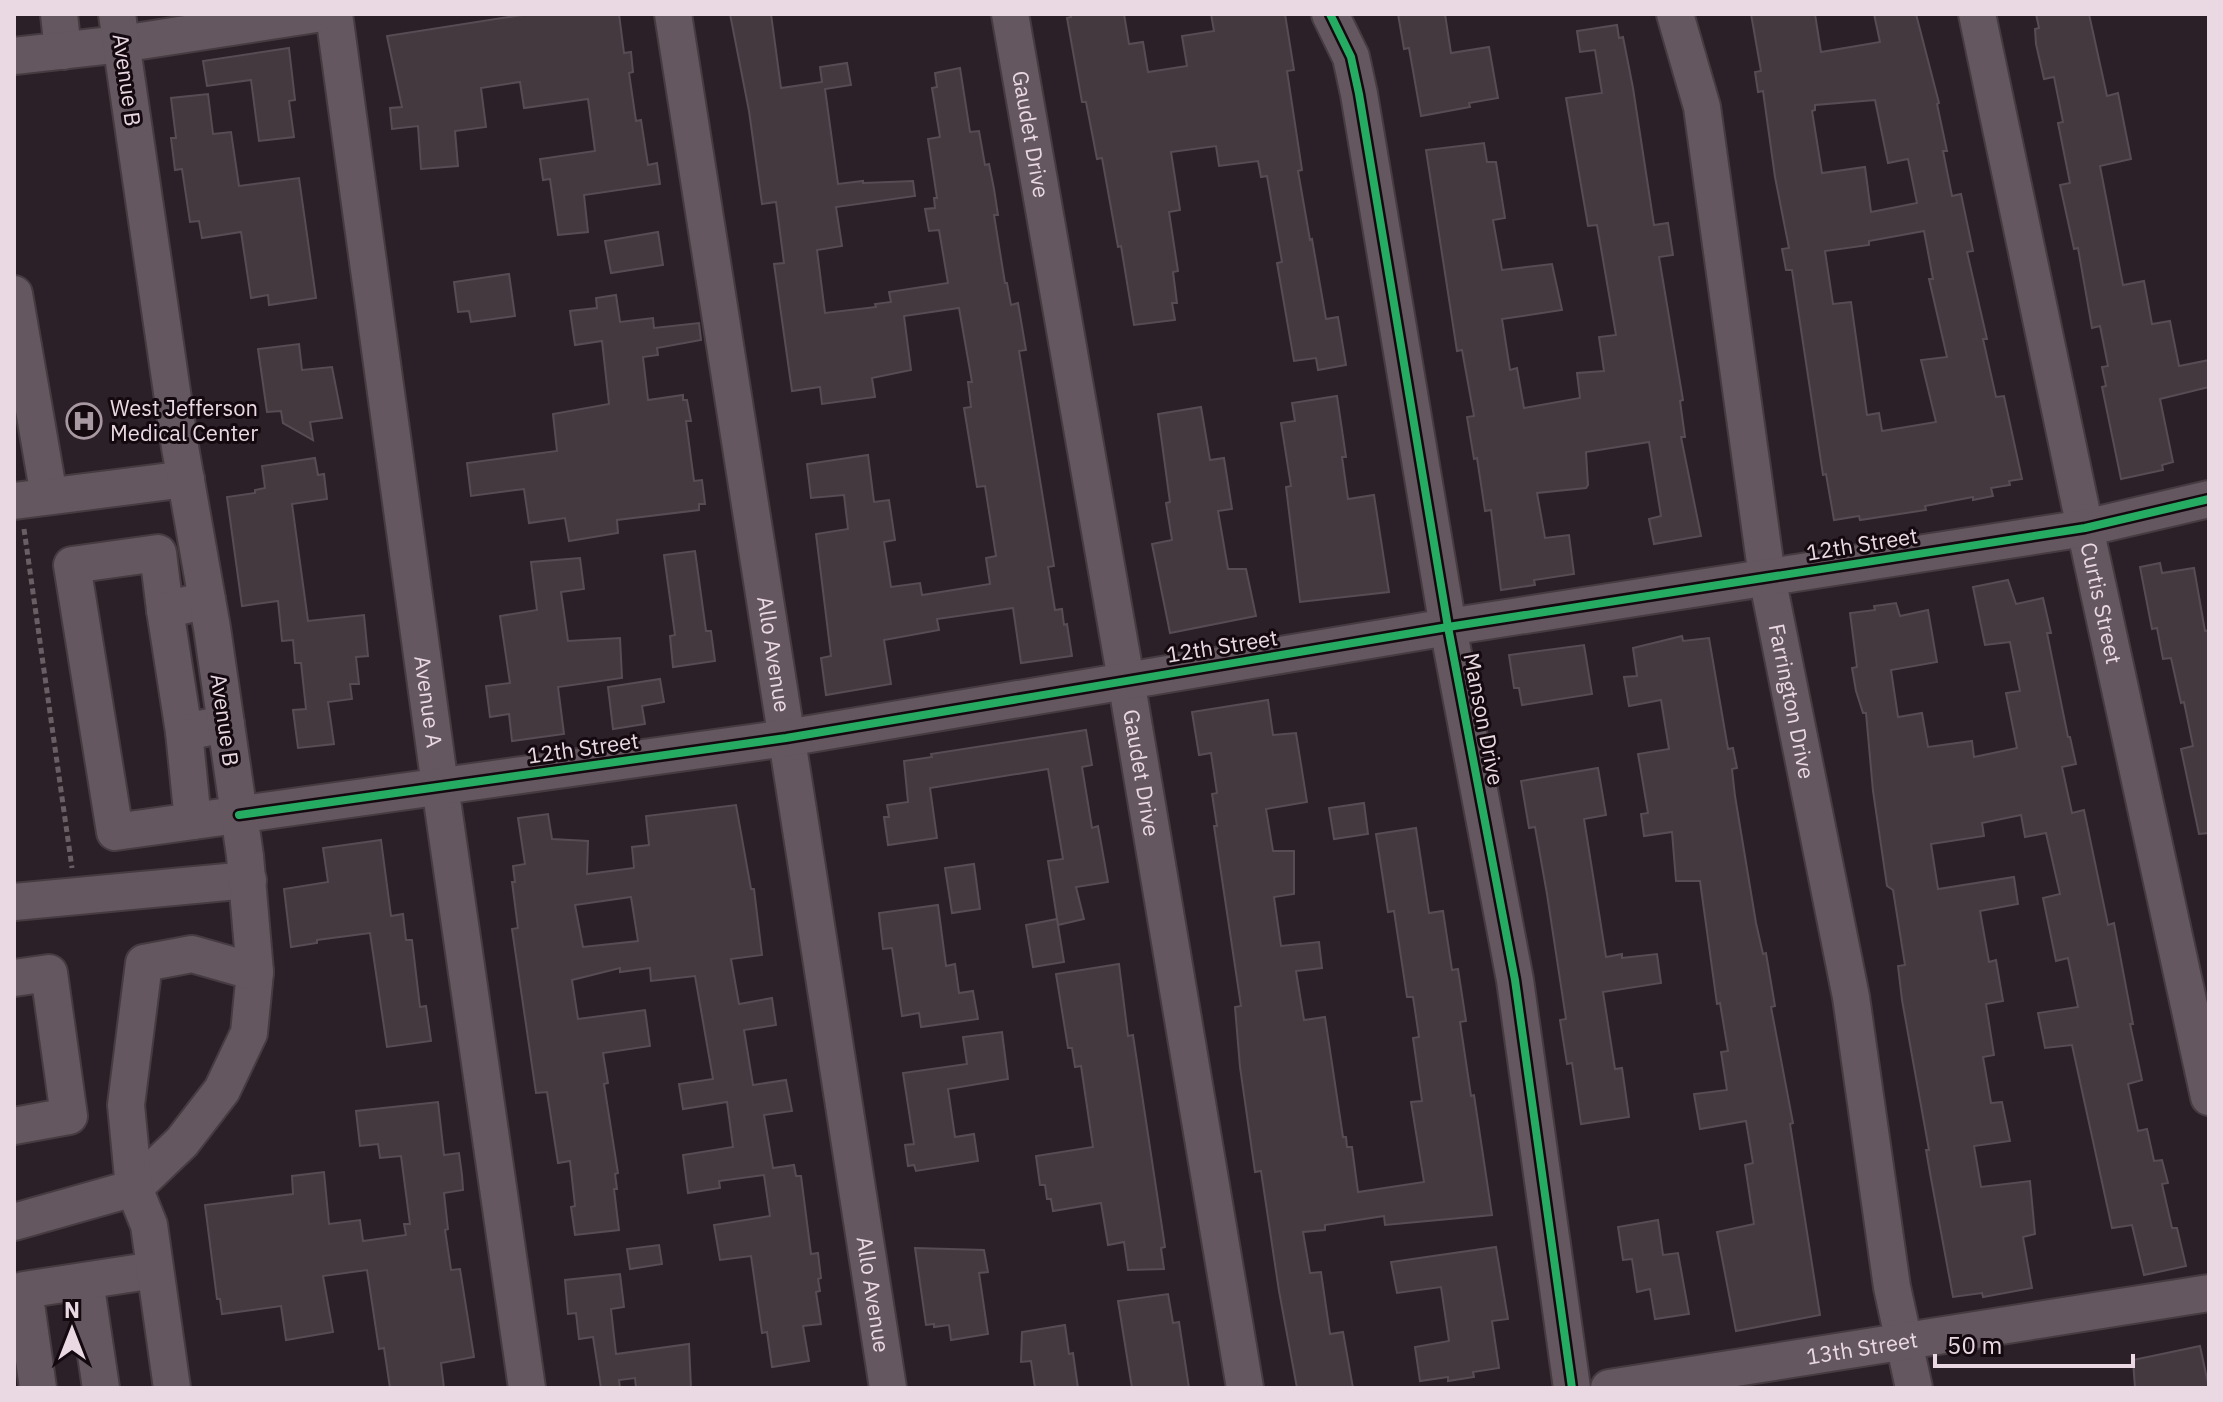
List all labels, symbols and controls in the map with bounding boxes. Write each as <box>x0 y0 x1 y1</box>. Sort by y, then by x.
street label: Avenue B <box>107 32 148 128</box>
street label: Gaudet Drive <box>1006 68 1057 200</box>
place label: West Jefferson Medical Center <box>110 393 258 447</box>
hospital icon: West Jefferson Medical Center <box>65 402 103 440</box>
street label: 12th Street <box>1804 520 1920 567</box>
street label: Curtis Street <box>2074 539 2129 667</box>
street label: Allo Avenue <box>751 594 798 714</box>
street label: Farrington Drive <box>1763 621 1822 781</box>
street label: 12th Street <box>1164 622 1280 669</box>
street label: Manson Drive <box>1457 650 1511 787</box>
street label: Avenue A <box>408 654 450 749</box>
street label: Avenue B <box>205 672 246 768</box>
street label: Gaudet Drive <box>1117 707 1167 838</box>
street label: 12th Street <box>525 725 640 770</box>
street label: Allo Avenue <box>850 1234 897 1354</box>
north arrow <box>32 1290 112 1370</box>
text: N <box>64 1295 80 1324</box>
scale bar <box>1935 1318 2133 1368</box>
street label: 13th Street <box>1804 1324 1919 1371</box>
text: 50 m <box>1947 1329 2002 1361</box>

